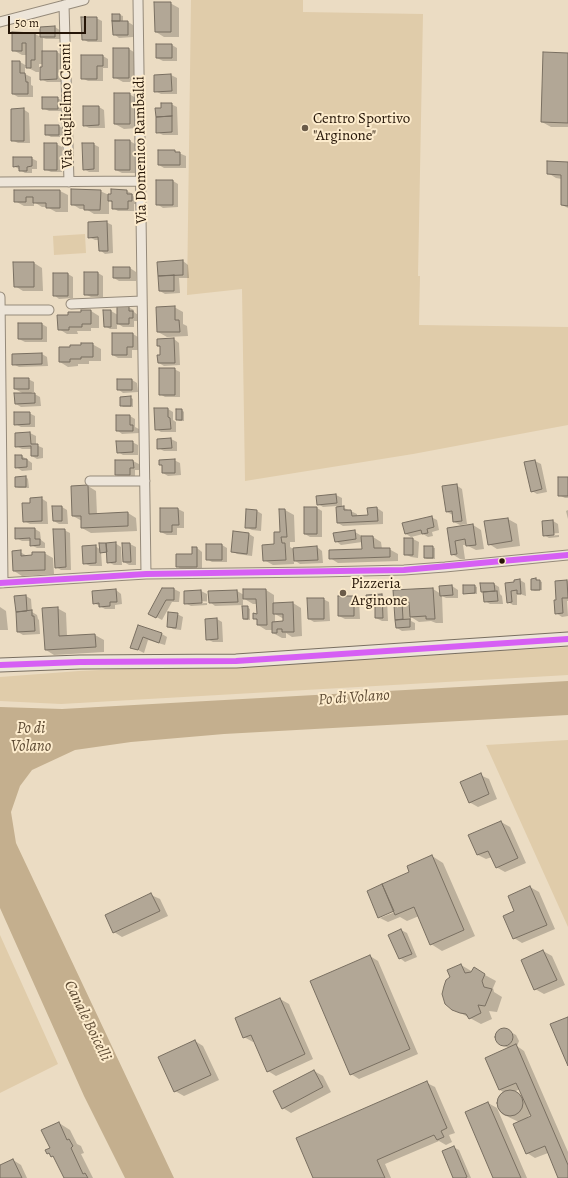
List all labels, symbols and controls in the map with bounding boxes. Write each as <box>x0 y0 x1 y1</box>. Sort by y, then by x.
scale bar <box>10 8 88 34</box>
text: 50 m <box>15 15 39 31</box>
street label: Via Guglielmo Cenni <box>57 43 77 169</box>
street label: Via Domenico Rambaldi <box>131 76 151 224</box>
place label: Centro Sportivo "Arginone" <box>313 110 410 145</box>
marker: Centro Sportivo "Arginone" <box>300 123 310 133</box>
unlabelled marker <box>497 556 507 566</box>
place label: Pizzeria Arginone <box>351 575 408 610</box>
marker: Pizzeria Arginone <box>338 588 348 598</box>
water label: Po di Volano <box>318 686 390 710</box>
water label: Po di Volano <box>11 719 51 757</box>
water label: Canale Boicelli <box>59 978 115 1064</box>

